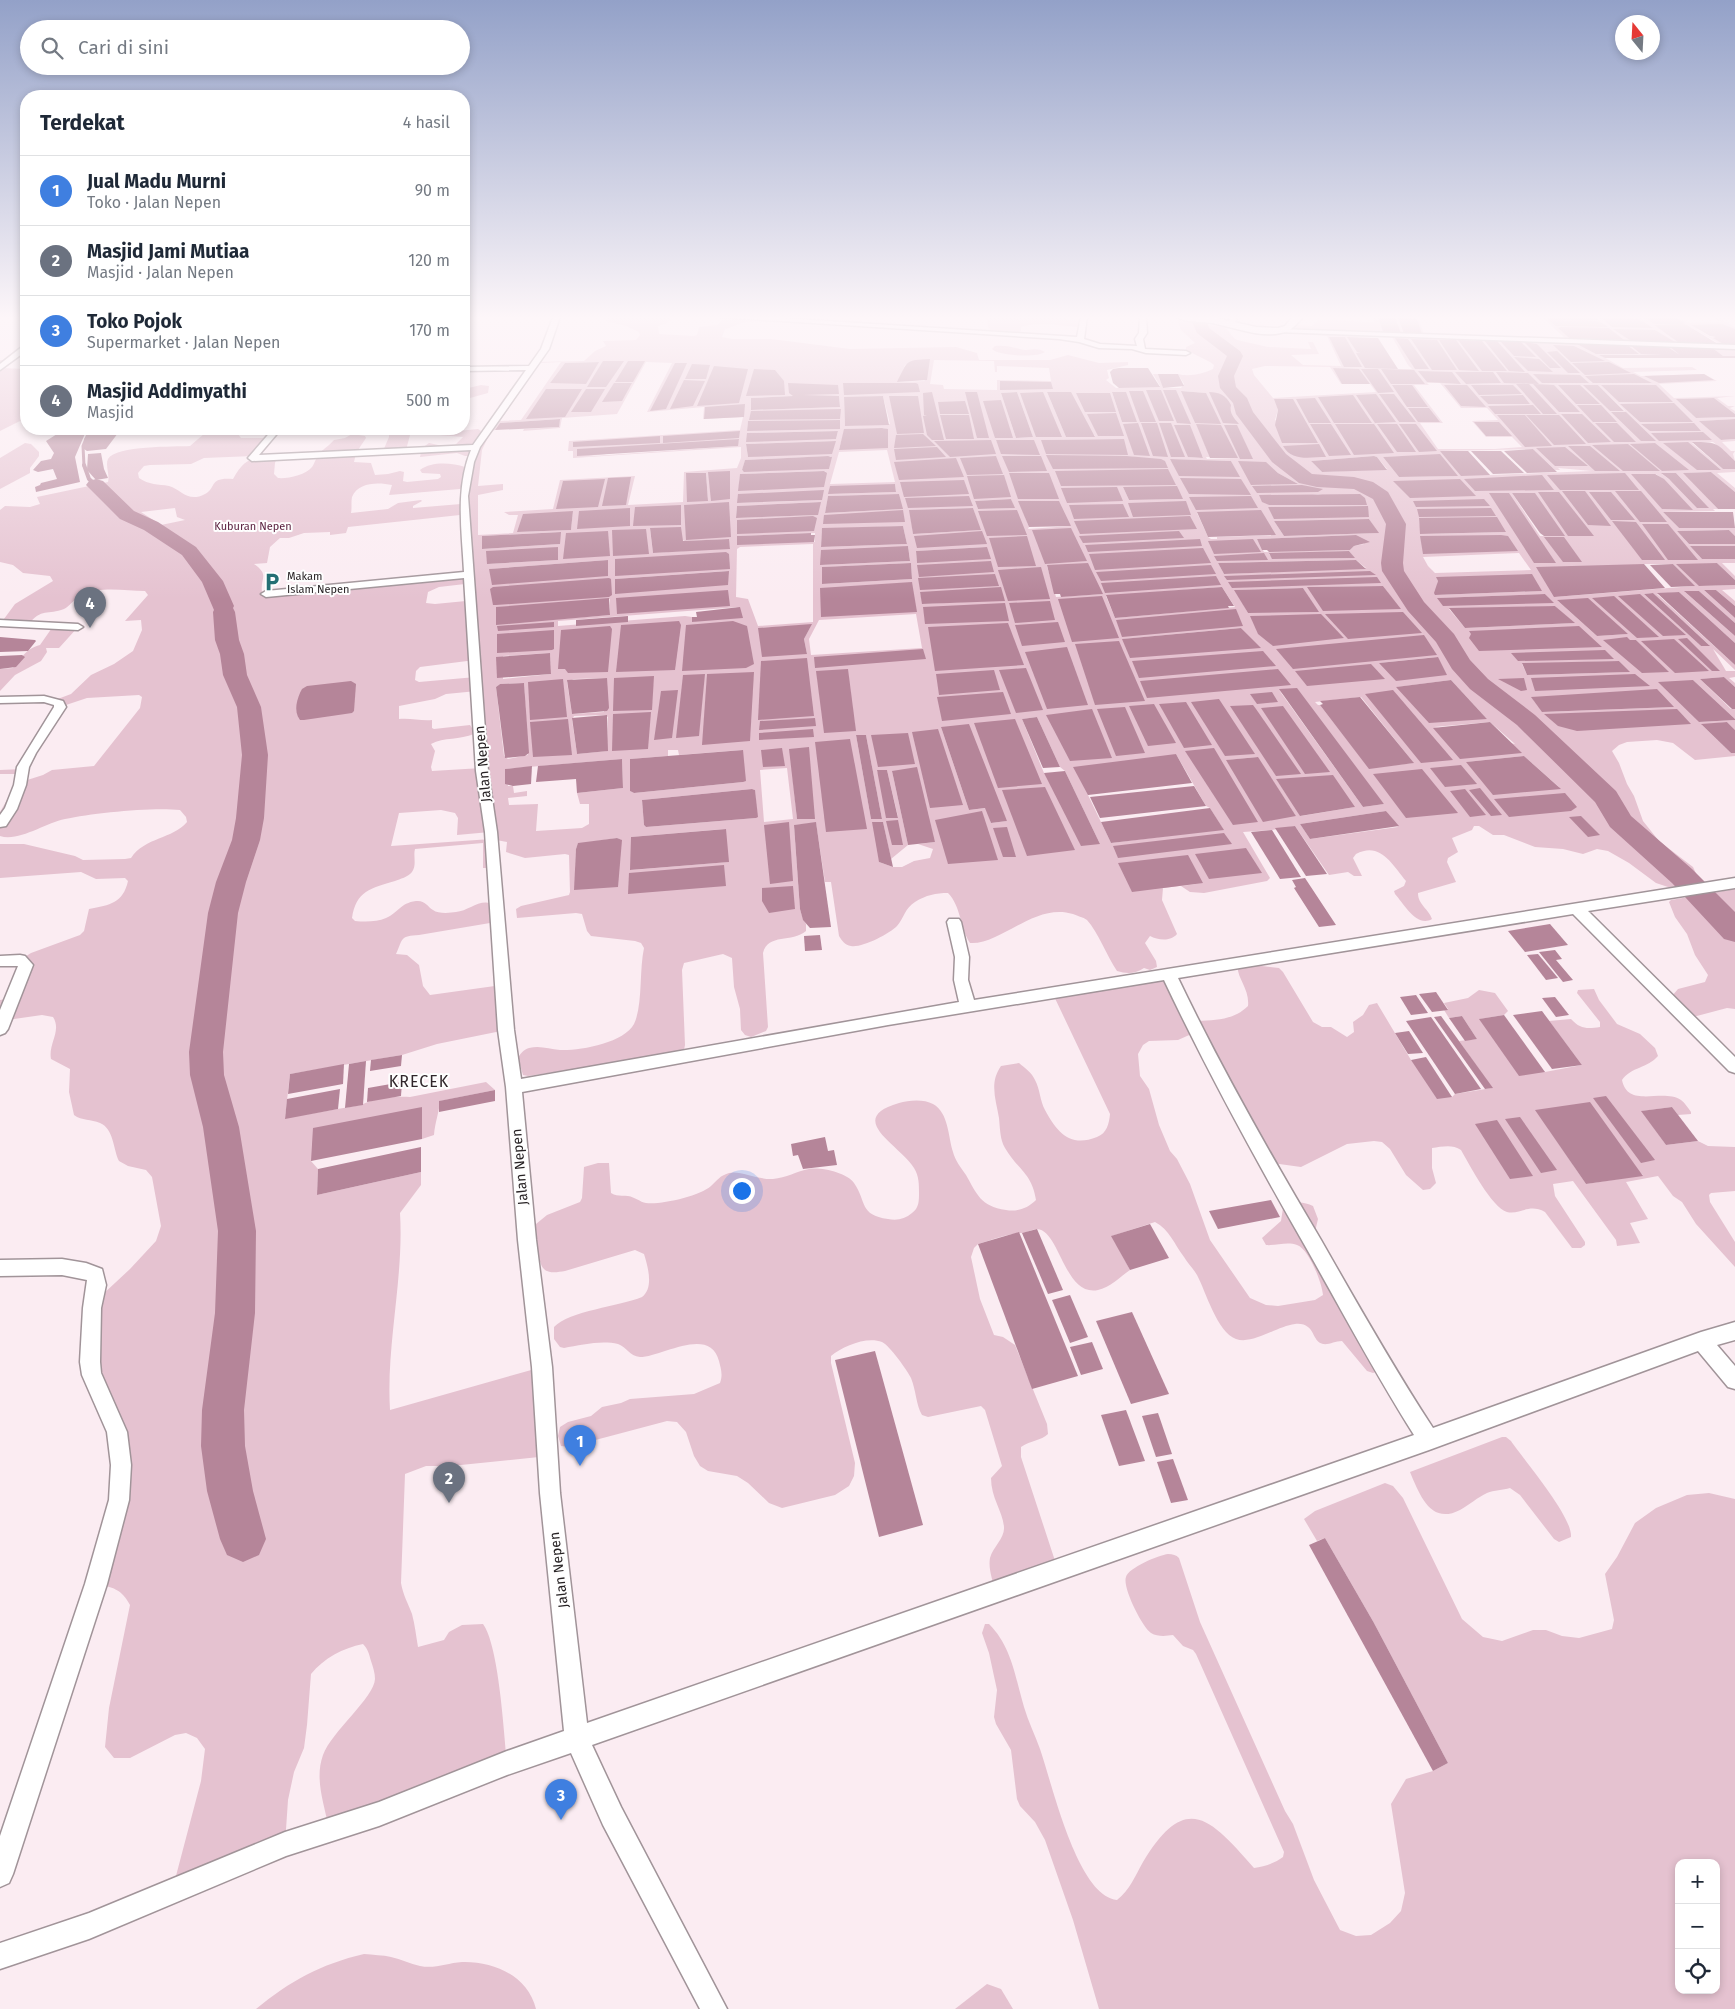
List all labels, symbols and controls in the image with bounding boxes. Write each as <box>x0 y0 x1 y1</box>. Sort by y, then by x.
north arrow <box>1615 15 1660 60</box>
search box <box>20 20 470 75</box>
icon: search <box>38 34 66 62</box>
text: Cari di sini <box>78 36 169 59</box>
text: Terdekat <box>40 110 125 136</box>
text: 4 hasil <box>403 113 450 132</box>
text: Jual Madu Murni <box>87 170 226 193</box>
text: 1 <box>52 181 60 200</box>
text: 90 m <box>415 181 450 200</box>
text: Toko · Jalan Nepen <box>87 193 221 212</box>
text: Masjid Jami Mutiaa <box>87 240 250 263</box>
text: 2 <box>52 251 60 270</box>
text: 120 m <box>408 251 450 270</box>
text: Masjid · Jalan Nepen <box>87 263 234 282</box>
text: Toko Pojok <box>87 310 182 333</box>
text: 3 <box>52 321 60 340</box>
text: 170 m <box>409 321 450 340</box>
text: Supermarket · Jalan Nepen <box>87 333 281 352</box>
text: Masjid Addimyathi <box>87 380 247 403</box>
text: 4 <box>51 391 61 410</box>
text: 500 m <box>406 391 450 410</box>
text: Masjid <box>87 403 134 422</box>
park label: Kuburan Nepen <box>214 520 292 533</box>
place label: Makam Islam Nepen <box>287 570 349 596</box>
parking icon: Makam Islam Nepen <box>261 571 283 593</box>
pin: 4 <box>74 587 106 628</box>
street label: Jalan Nepen <box>471 725 495 803</box>
district label: KRECEK <box>389 1072 449 1091</box>
street label: Jalan Nepen <box>508 1128 532 1206</box>
your location <box>729 1178 755 1204</box>
pin: 1 <box>564 1425 596 1466</box>
pin: 2 <box>433 1462 465 1503</box>
street label: Jalan Nepen <box>546 1531 572 1609</box>
pin: 3 <box>545 1779 577 1820</box>
map controls <box>1675 1859 1720 1994</box>
button: + <box>1675 1859 1720 1904</box>
button: − <box>1675 1904 1720 1949</box>
button: locate <box>1675 1949 1720 1994</box>

